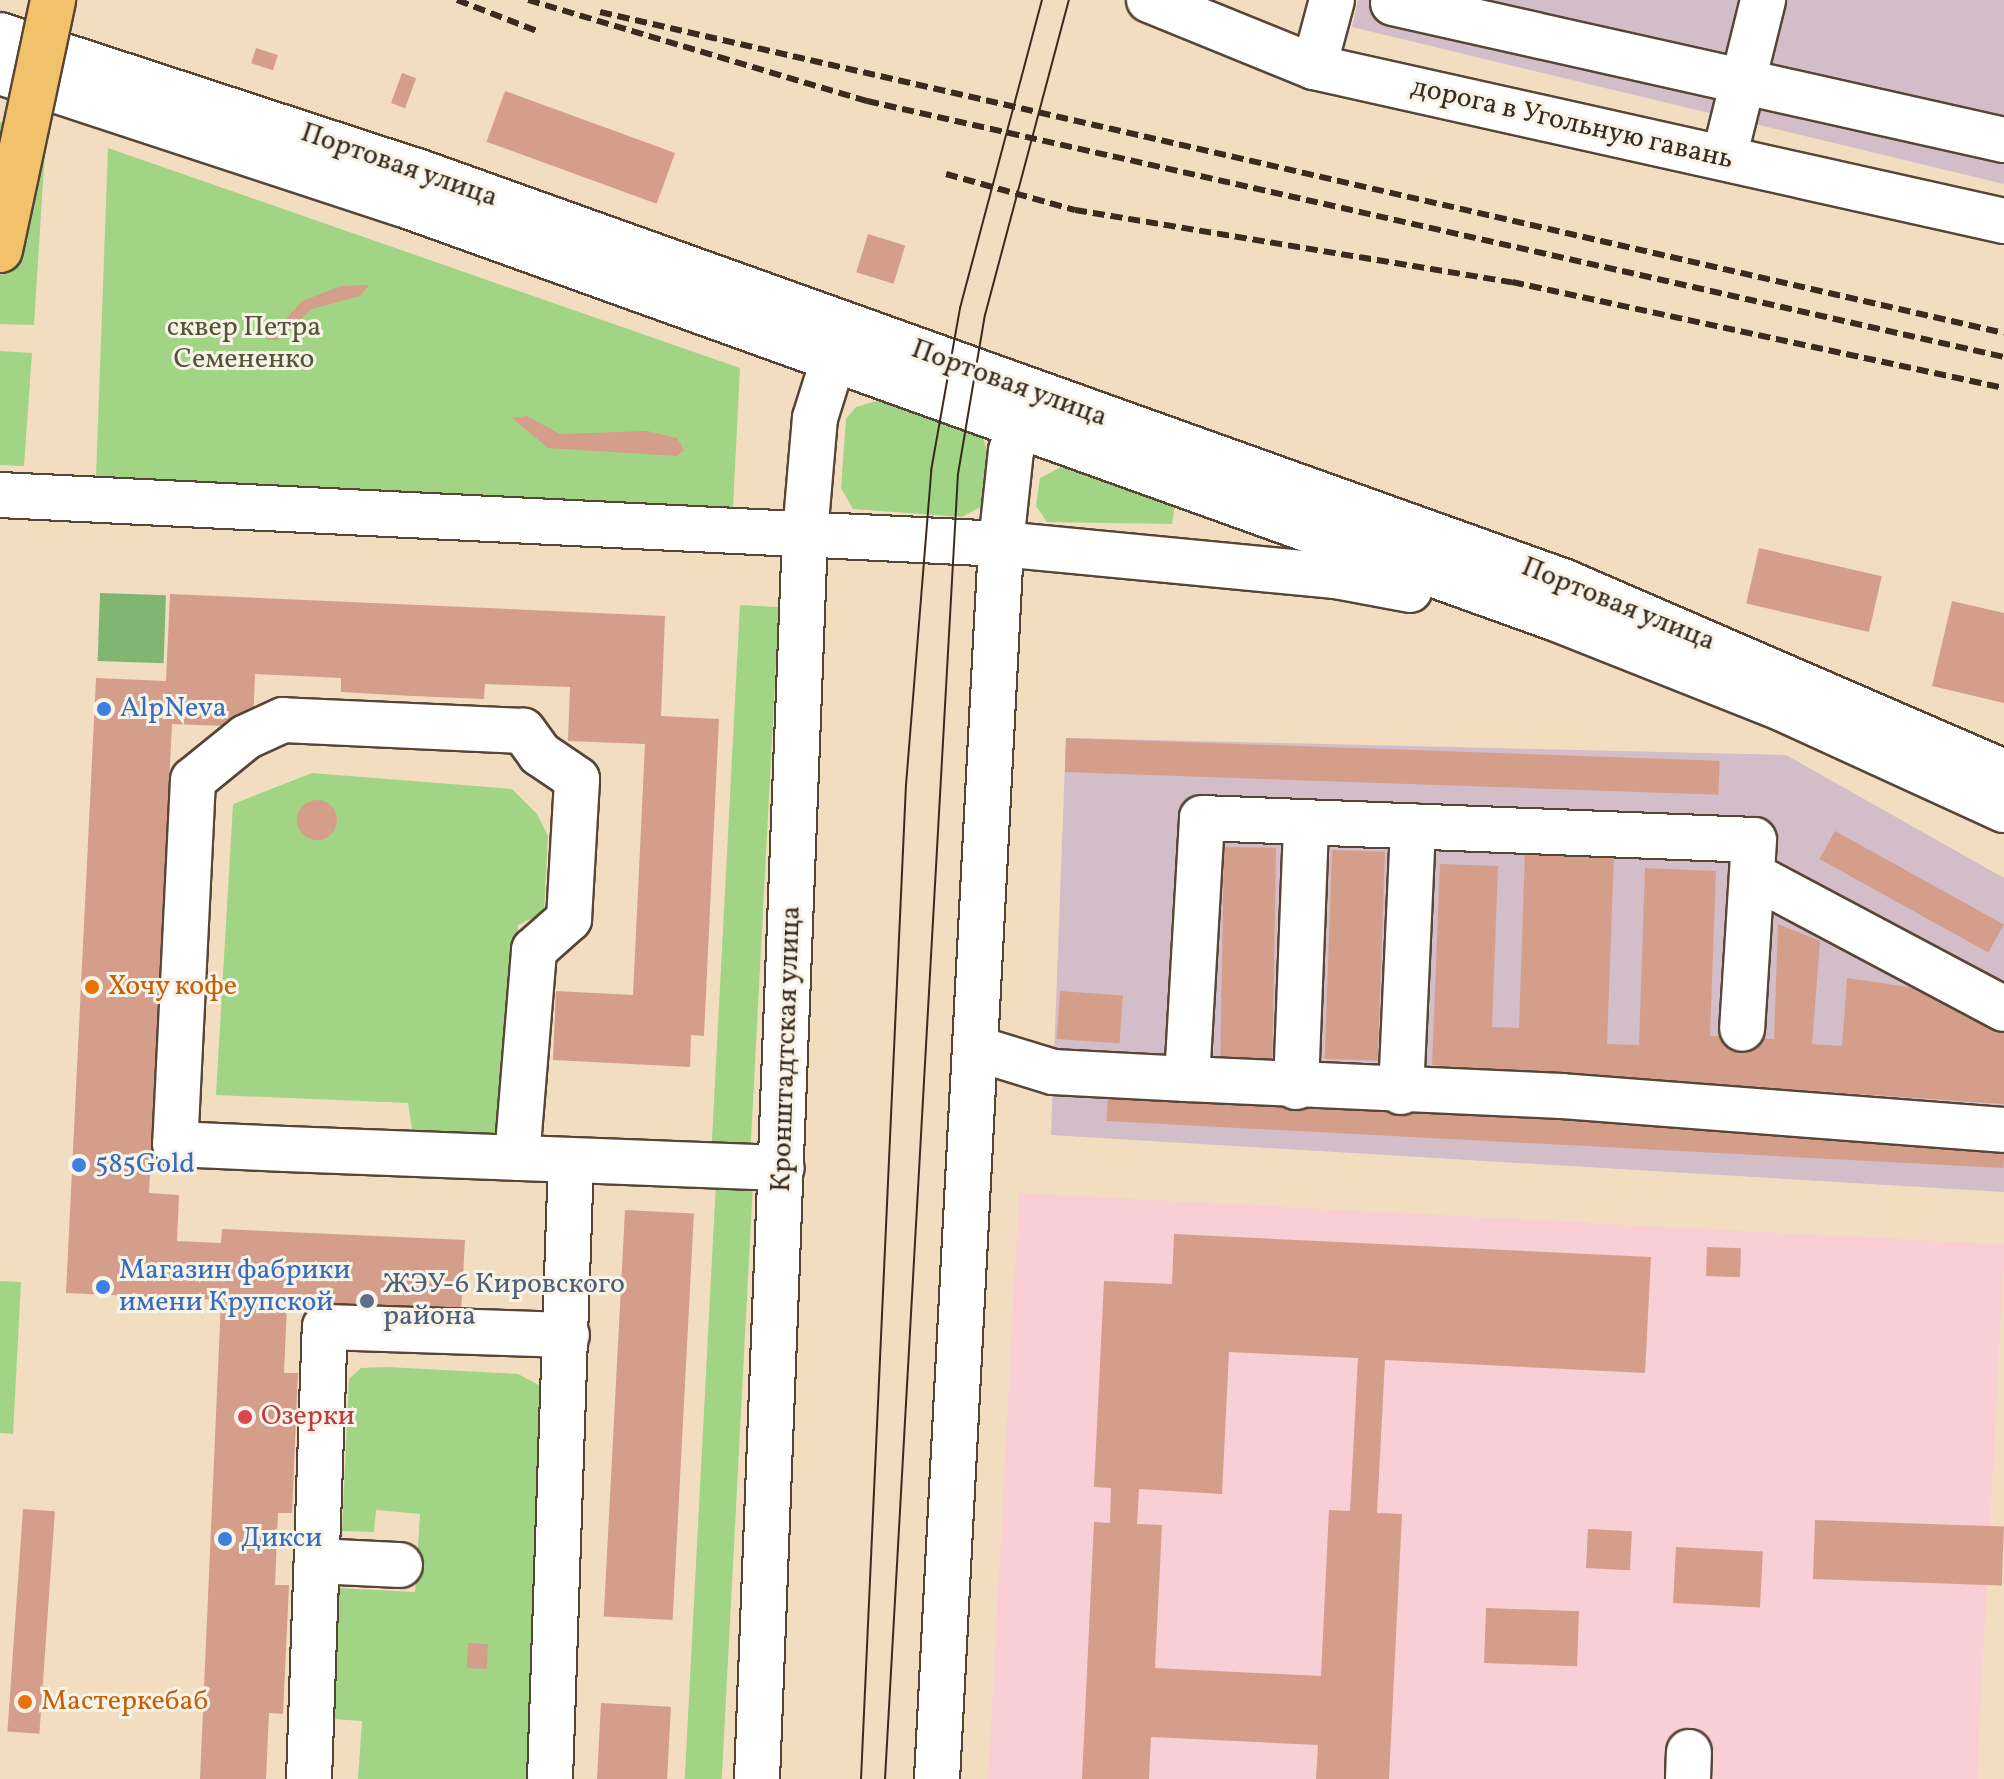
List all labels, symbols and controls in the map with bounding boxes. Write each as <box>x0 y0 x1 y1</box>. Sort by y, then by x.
street label: дорога в Угольную гавань <box>1408 71 1736 177</box>
street label: Портовая улица <box>296 116 502 216</box>
park label: сквер Петра Семененко <box>167 311 321 377</box>
street label: Портовая улица <box>906 333 1112 435</box>
street label: Портовая улица <box>1516 551 1720 659</box>
place label: AlpNeva <box>120 692 227 726</box>
marker: AlpNeva <box>95 700 113 718</box>
street label: Кронштадтская улица <box>765 905 809 1193</box>
place label: Хочу кофе <box>108 970 238 1004</box>
marker: Хочу кофе <box>83 978 101 996</box>
place label: 585Gold <box>95 1148 195 1182</box>
marker: 585Gold <box>70 1156 88 1174</box>
place label: Магазин фабрики имени Крупской <box>119 1254 350 1320</box>
place label: ЖЭУ-6 Кировского района <box>383 1268 625 1334</box>
marker: Магазин фабрики имени Крупской <box>94 1278 112 1296</box>
marker: ЖЭУ-6 Кировского района <box>358 1292 376 1310</box>
place label: Озерки <box>261 1400 355 1434</box>
marker: Озерки <box>236 1408 254 1426</box>
place label: Дикси <box>241 1522 322 1556</box>
marker: Дикси <box>216 1530 234 1548</box>
place label: Мастеркебаб <box>41 1685 208 1719</box>
marker: Мастеркебаб <box>16 1693 34 1711</box>

